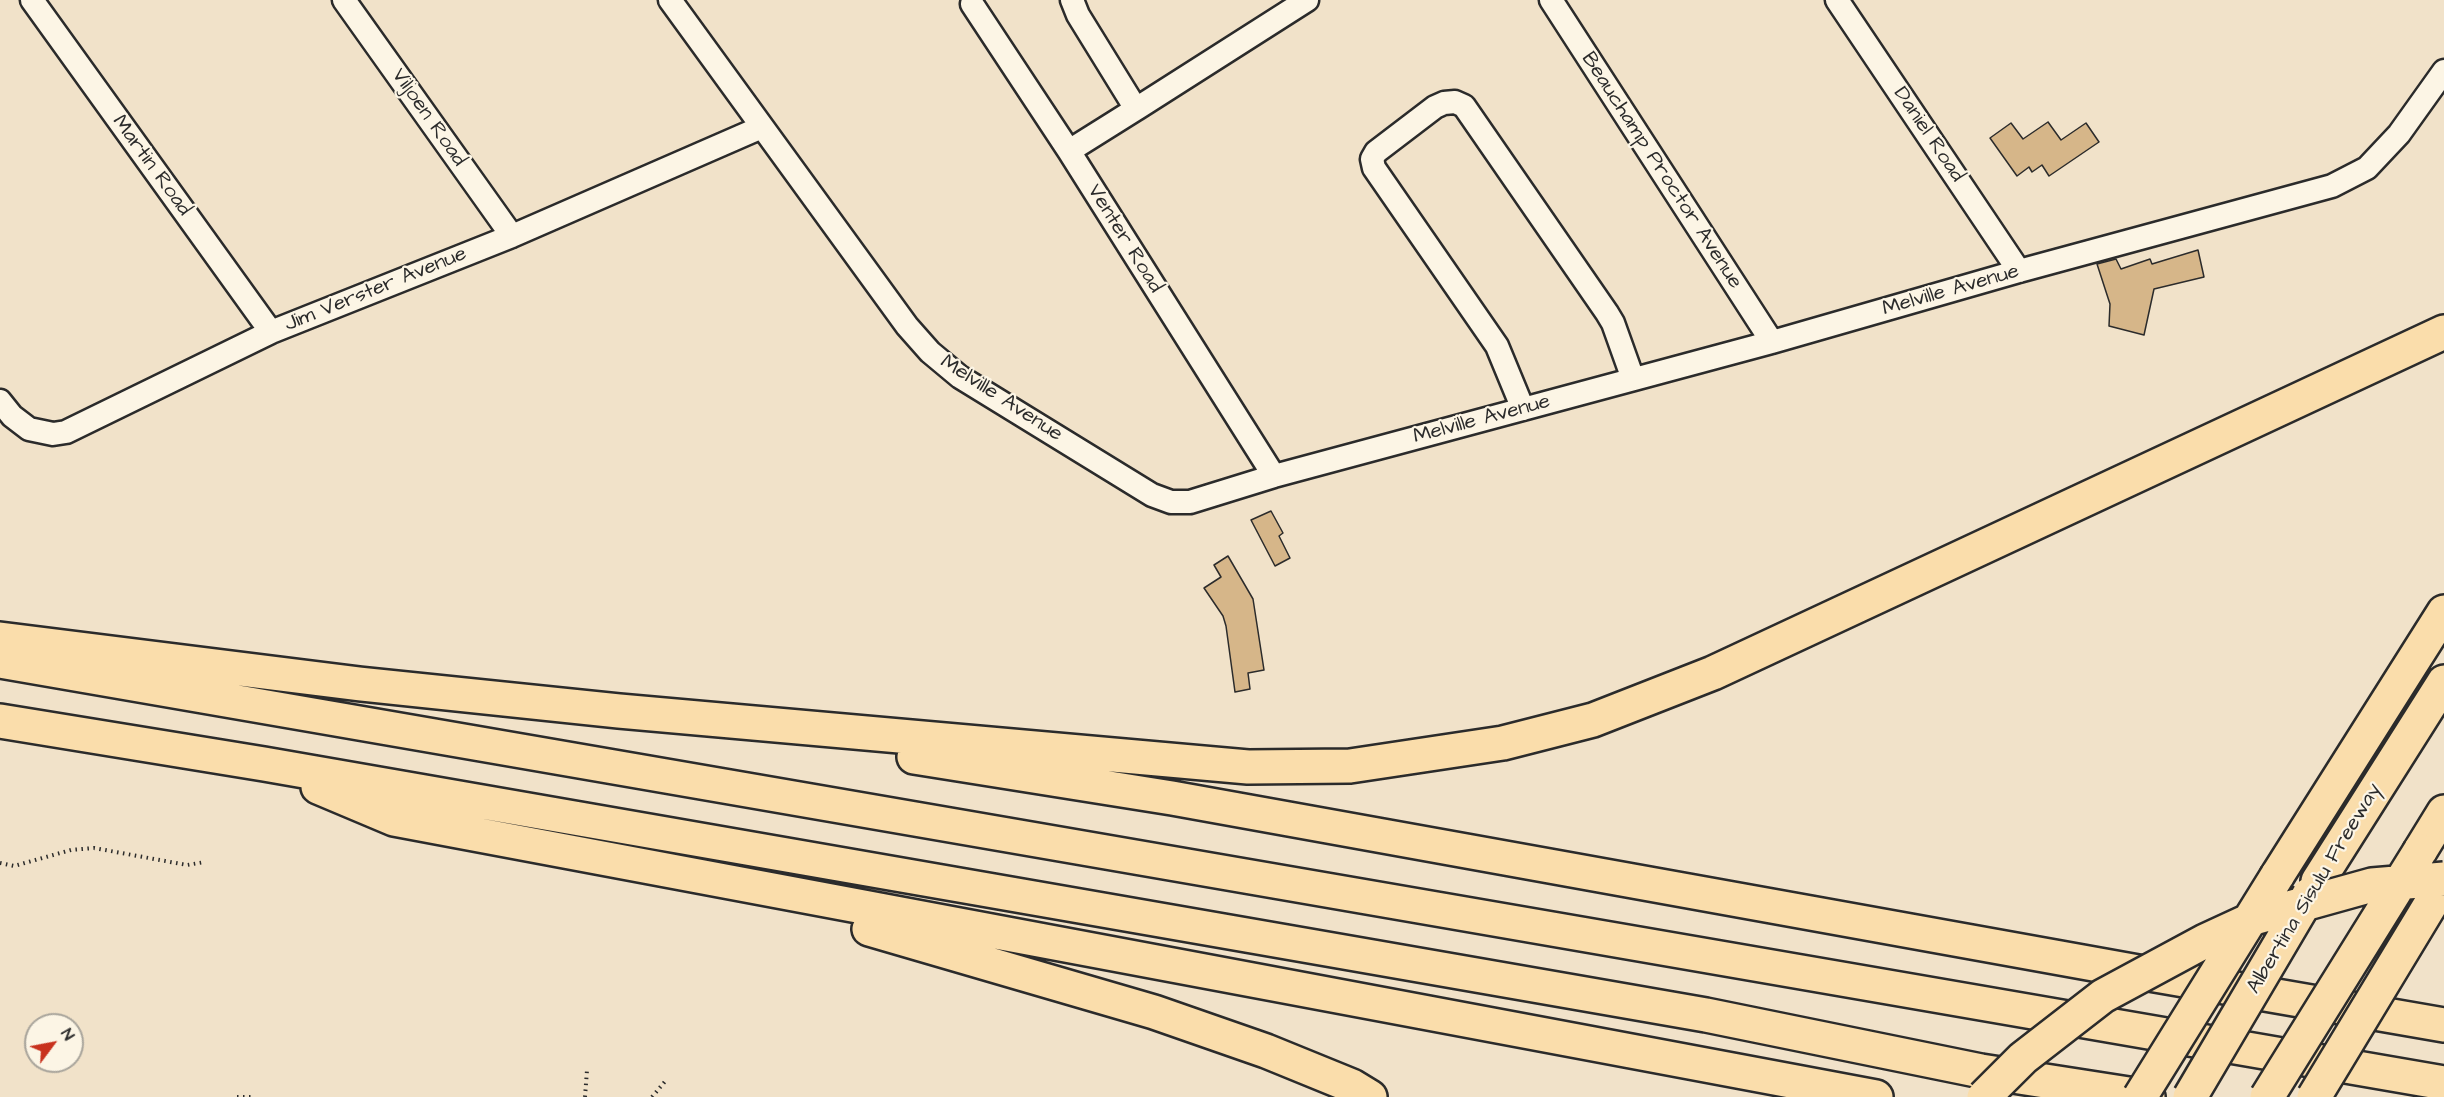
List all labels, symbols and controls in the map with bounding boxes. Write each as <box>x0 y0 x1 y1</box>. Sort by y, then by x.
street label: Beauchamp Proctor Avenue <box>1575 48 1747 294</box>
street label: Viljoen Road <box>385 64 471 172</box>
street label: Daniel Road <box>1887 83 1969 187</box>
street label: Martin Road <box>106 111 196 221</box>
street label: Venter Road <box>1081 180 1167 298</box>
street label: Jim Verster Avenue <box>281 242 471 338</box>
street label: Melville Avenue <box>1880 259 2022 323</box>
street label: Melville Avenue <box>935 350 1067 448</box>
street label: Melville Avenue <box>1411 390 1553 450</box>
street label: Albertina Sisulu Freeway <box>2242 779 2388 999</box>
north arrow <box>24 1013 84 1073</box>
text: N <box>56 1024 80 1045</box>

